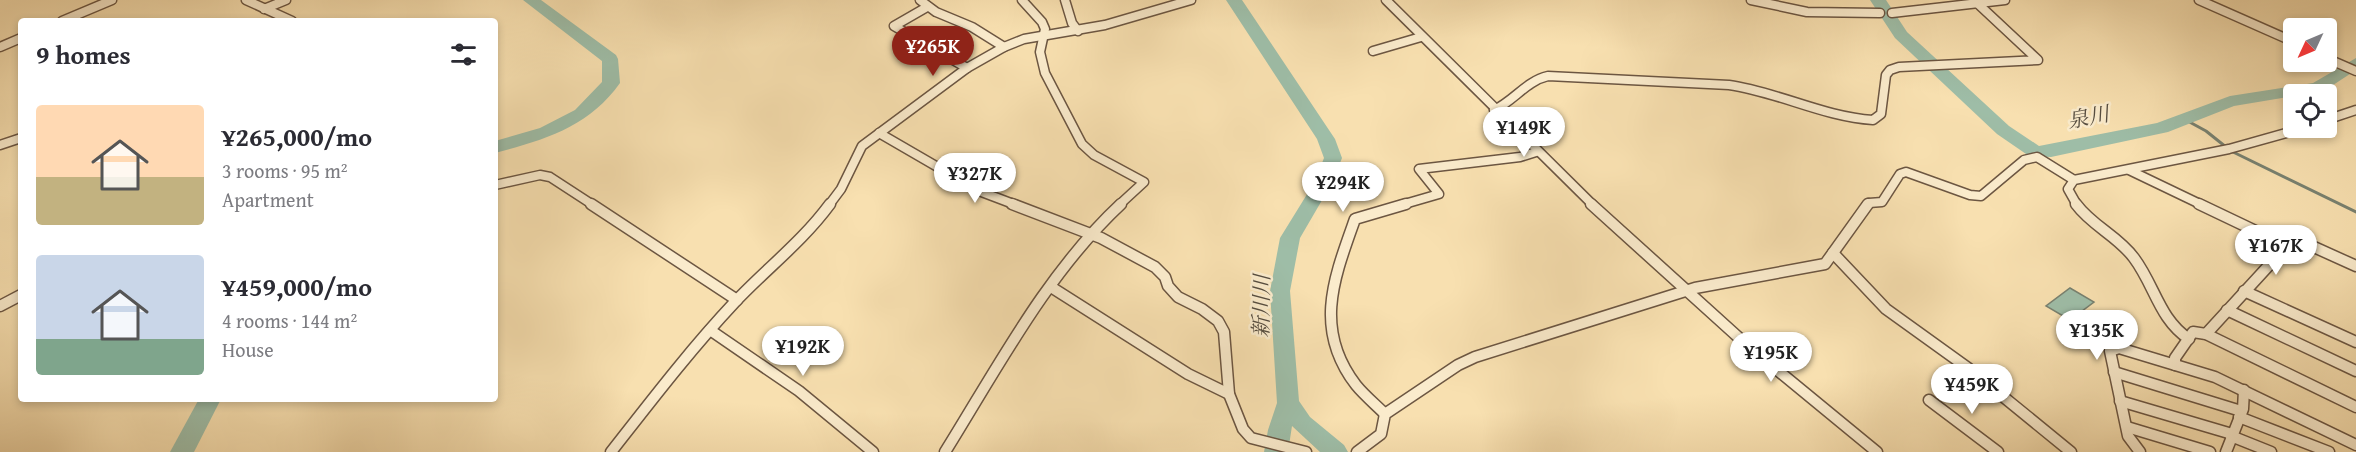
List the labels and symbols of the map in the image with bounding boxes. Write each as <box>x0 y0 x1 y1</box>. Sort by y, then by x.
north arrow <box>2283 18 2337 72</box>
pin: ¥265K <box>891 26 975 77</box>
water label: 泉川 <box>2064 97 2114 136</box>
pin: ¥149K <box>1482 107 1566 158</box>
pin: ¥327K <box>933 153 1017 204</box>
pin: ¥294K <box>1301 162 1385 213</box>
pin: ¥167K <box>2234 225 2318 276</box>
water label: 新川川 <box>1245 272 1277 338</box>
pin: ¥135K <box>2055 310 2139 361</box>
pin: ¥192K <box>761 326 845 377</box>
pin: ¥195K <box>1729 332 1813 383</box>
pin: ¥459K <box>1930 364 2014 415</box>

